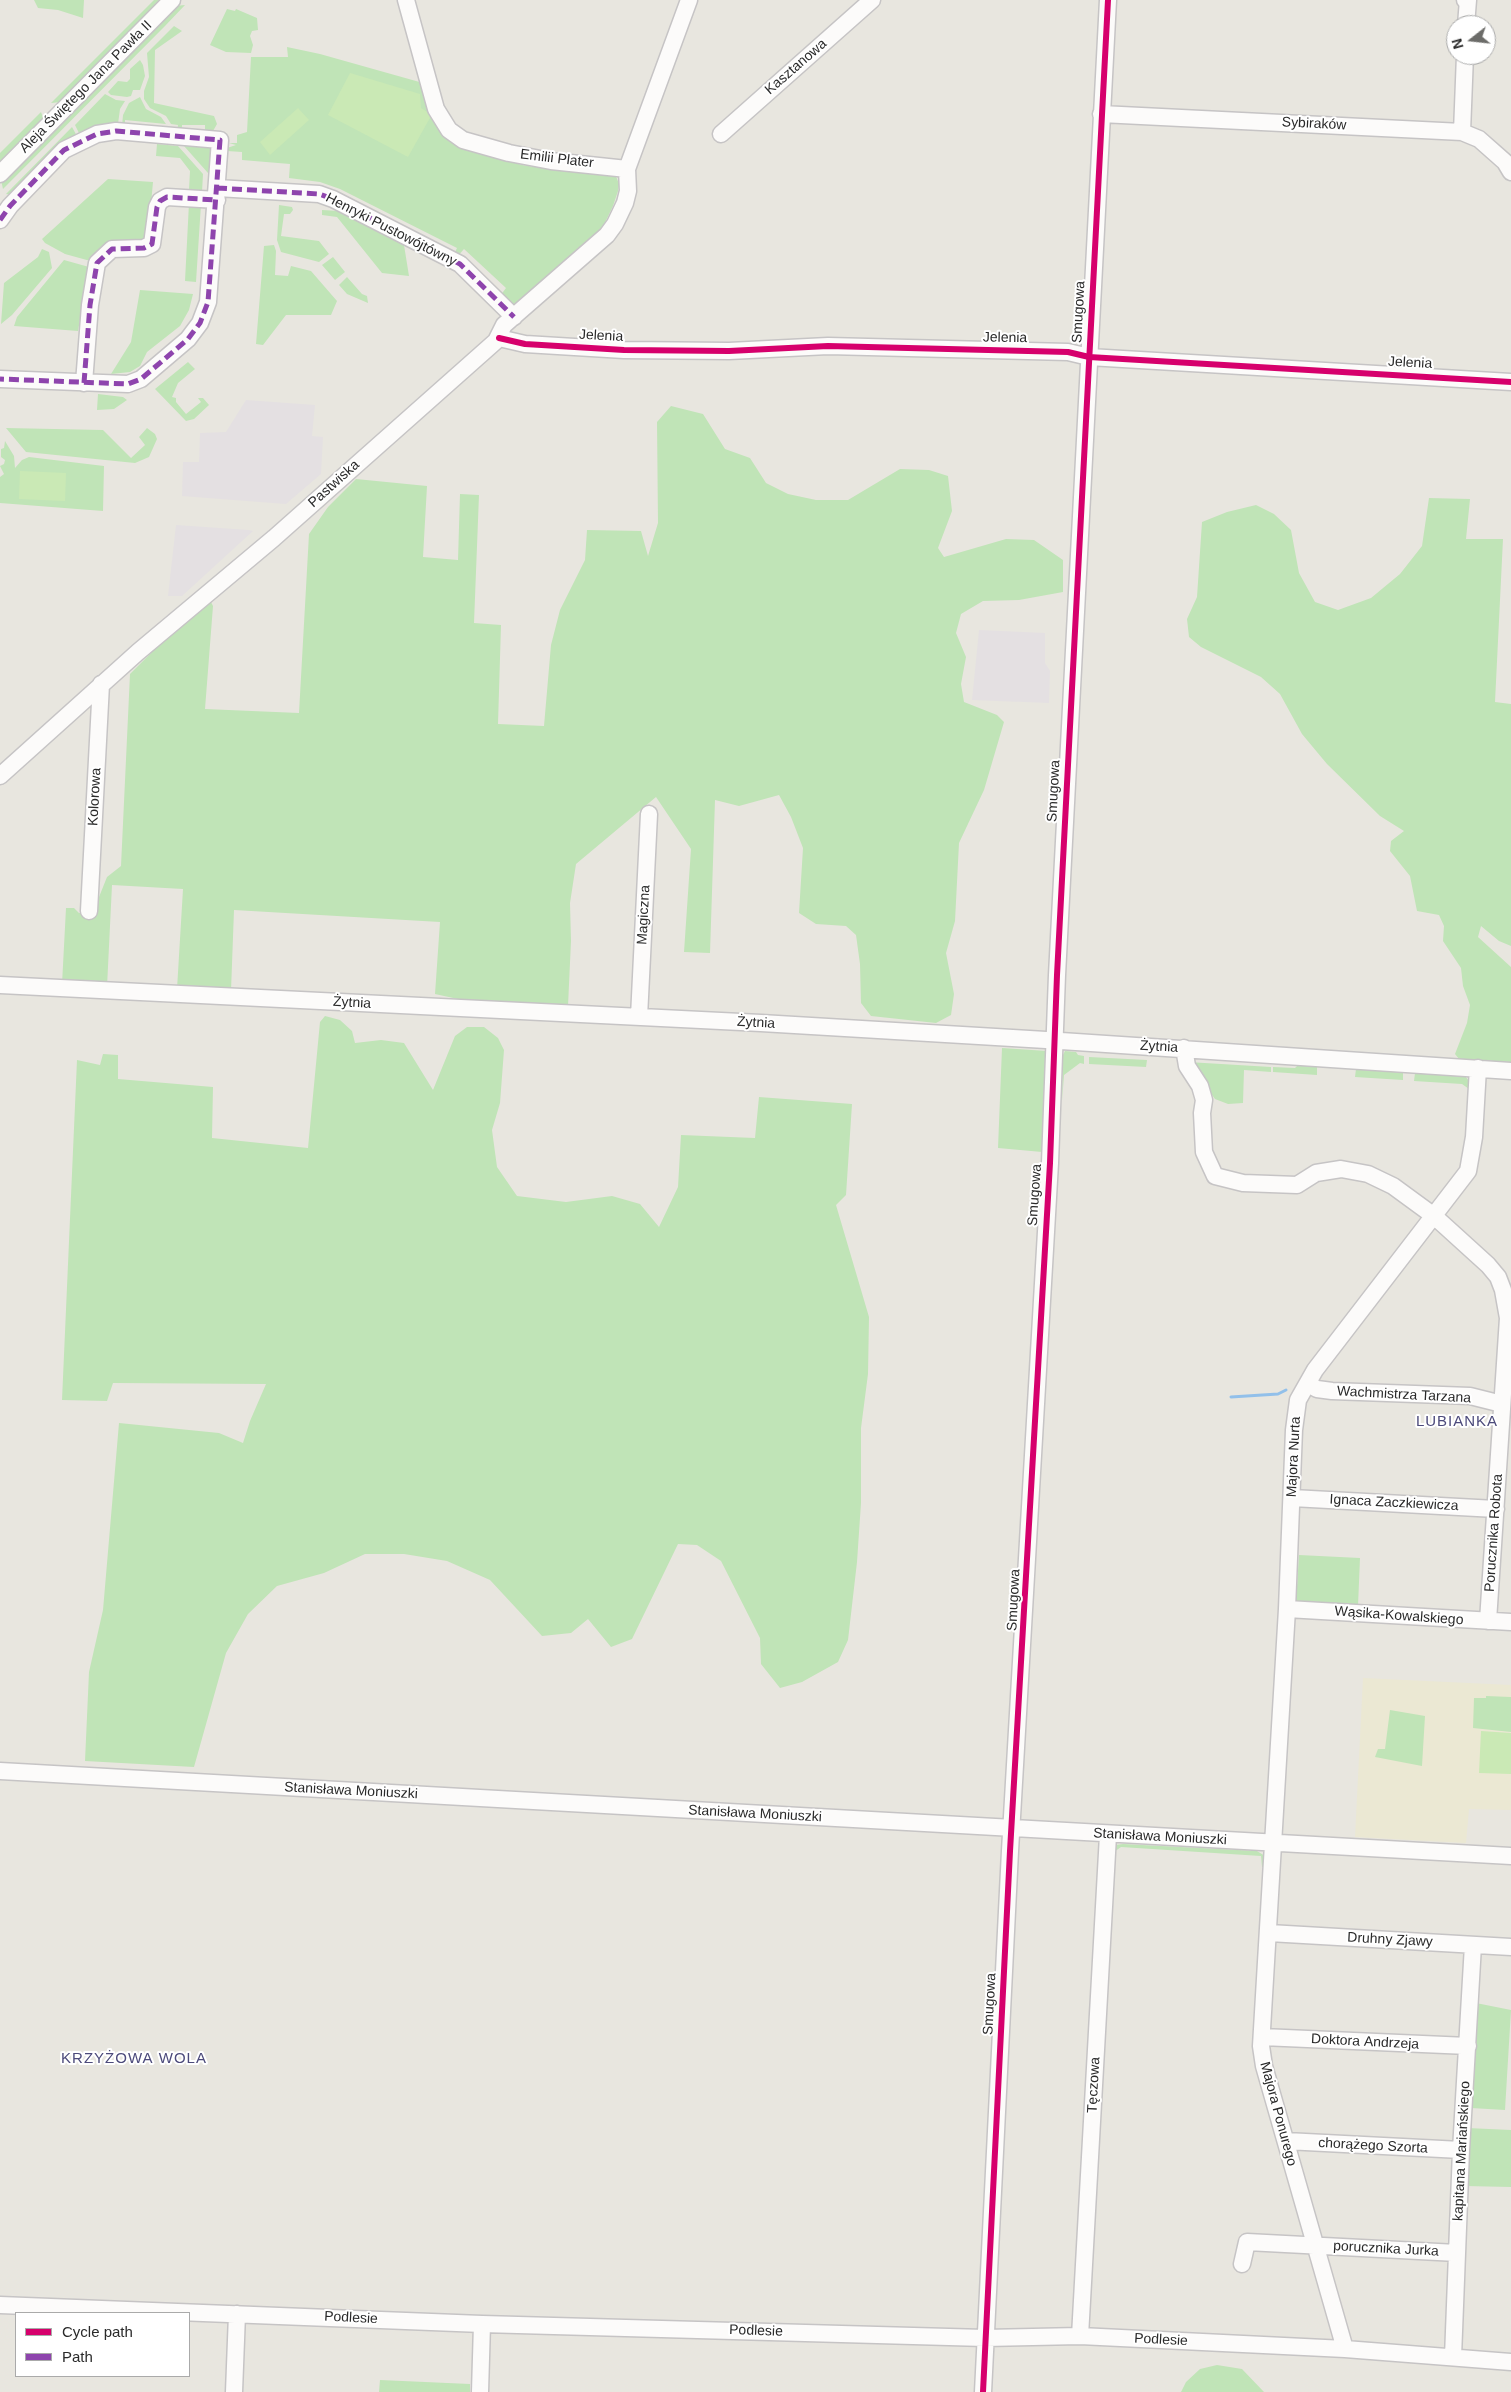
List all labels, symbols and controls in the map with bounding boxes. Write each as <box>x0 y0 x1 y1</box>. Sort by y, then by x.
north arrow <box>1446 15 1496 65</box>
street label: Aleja Świętego Jana Pawła II <box>16 17 156 157</box>
street label: Kasztanowa <box>762 36 830 98</box>
text: N <box>1448 37 1467 51</box>
street label: Sybiraków <box>1281 114 1347 134</box>
street label: Emilii Plater <box>519 146 595 172</box>
street label: Henryki Pustowójtówny <box>323 190 459 270</box>
street label: Smugowa <box>1069 280 1089 344</box>
street label: Jelenia <box>578 326 624 346</box>
street label: Jelenia <box>983 329 1027 347</box>
street label: Jelenia <box>1387 353 1433 373</box>
street label: Pastwiska <box>305 457 363 511</box>
street label: Smugowa <box>1044 759 1064 823</box>
street label: Kolorowa <box>85 767 105 827</box>
street label: Magiczna <box>634 885 654 945</box>
street label: Żytnia <box>333 994 371 1012</box>
street label: Żytnia <box>737 1014 775 1032</box>
street label: Żytnia <box>1140 1038 1178 1056</box>
street label: Smugowa <box>1024 1163 1046 1227</box>
street label: Wachmistrza Tarzana <box>1337 1383 1471 1407</box>
district label: LUBIANKA <box>1415 1413 1499 1431</box>
street label: Majora Nurta <box>1283 1416 1305 1498</box>
street label: Porucznika Robota <box>1481 1473 1507 1593</box>
street label: Ignaca Zaczkiewicza <box>1329 1491 1459 1515</box>
street label: Smugowa <box>1004 1568 1024 1632</box>
street label: Wąsika-Kowalskiego <box>1334 1603 1464 1629</box>
street label: Stanisława Moniuszki <box>284 1779 418 1803</box>
street label: Stanisława Moniuszki <box>688 1802 822 1826</box>
street label: Stanisława Moniuszki <box>1093 1825 1227 1849</box>
street label: Druhny Zjawy <box>1347 1929 1433 1951</box>
street label: Smugowa <box>980 1972 1000 2036</box>
street label: Doktora Andrzeja <box>1311 2031 1419 2053</box>
district label: KRZYŻOWA WOLA <box>59 2050 209 2068</box>
street label: Tęczowa <box>1084 2057 1104 2113</box>
street label: Majora Ponurego <box>1256 2060 1300 2168</box>
street label: kapitana Mariańskiego <box>1450 2081 1474 2221</box>
street label: chorążego Szorta <box>1318 2135 1428 2157</box>
street label: porucznika Jurka <box>1333 2238 1439 2260</box>
street label: Podlesie <box>324 2308 378 2328</box>
legend <box>15 2312 190 2377</box>
street label: Podlesie <box>729 2322 783 2340</box>
text: Cycle path <box>62 2323 133 2340</box>
street label: Podlesie <box>1134 2330 1188 2350</box>
text: Path <box>62 2348 93 2365</box>

